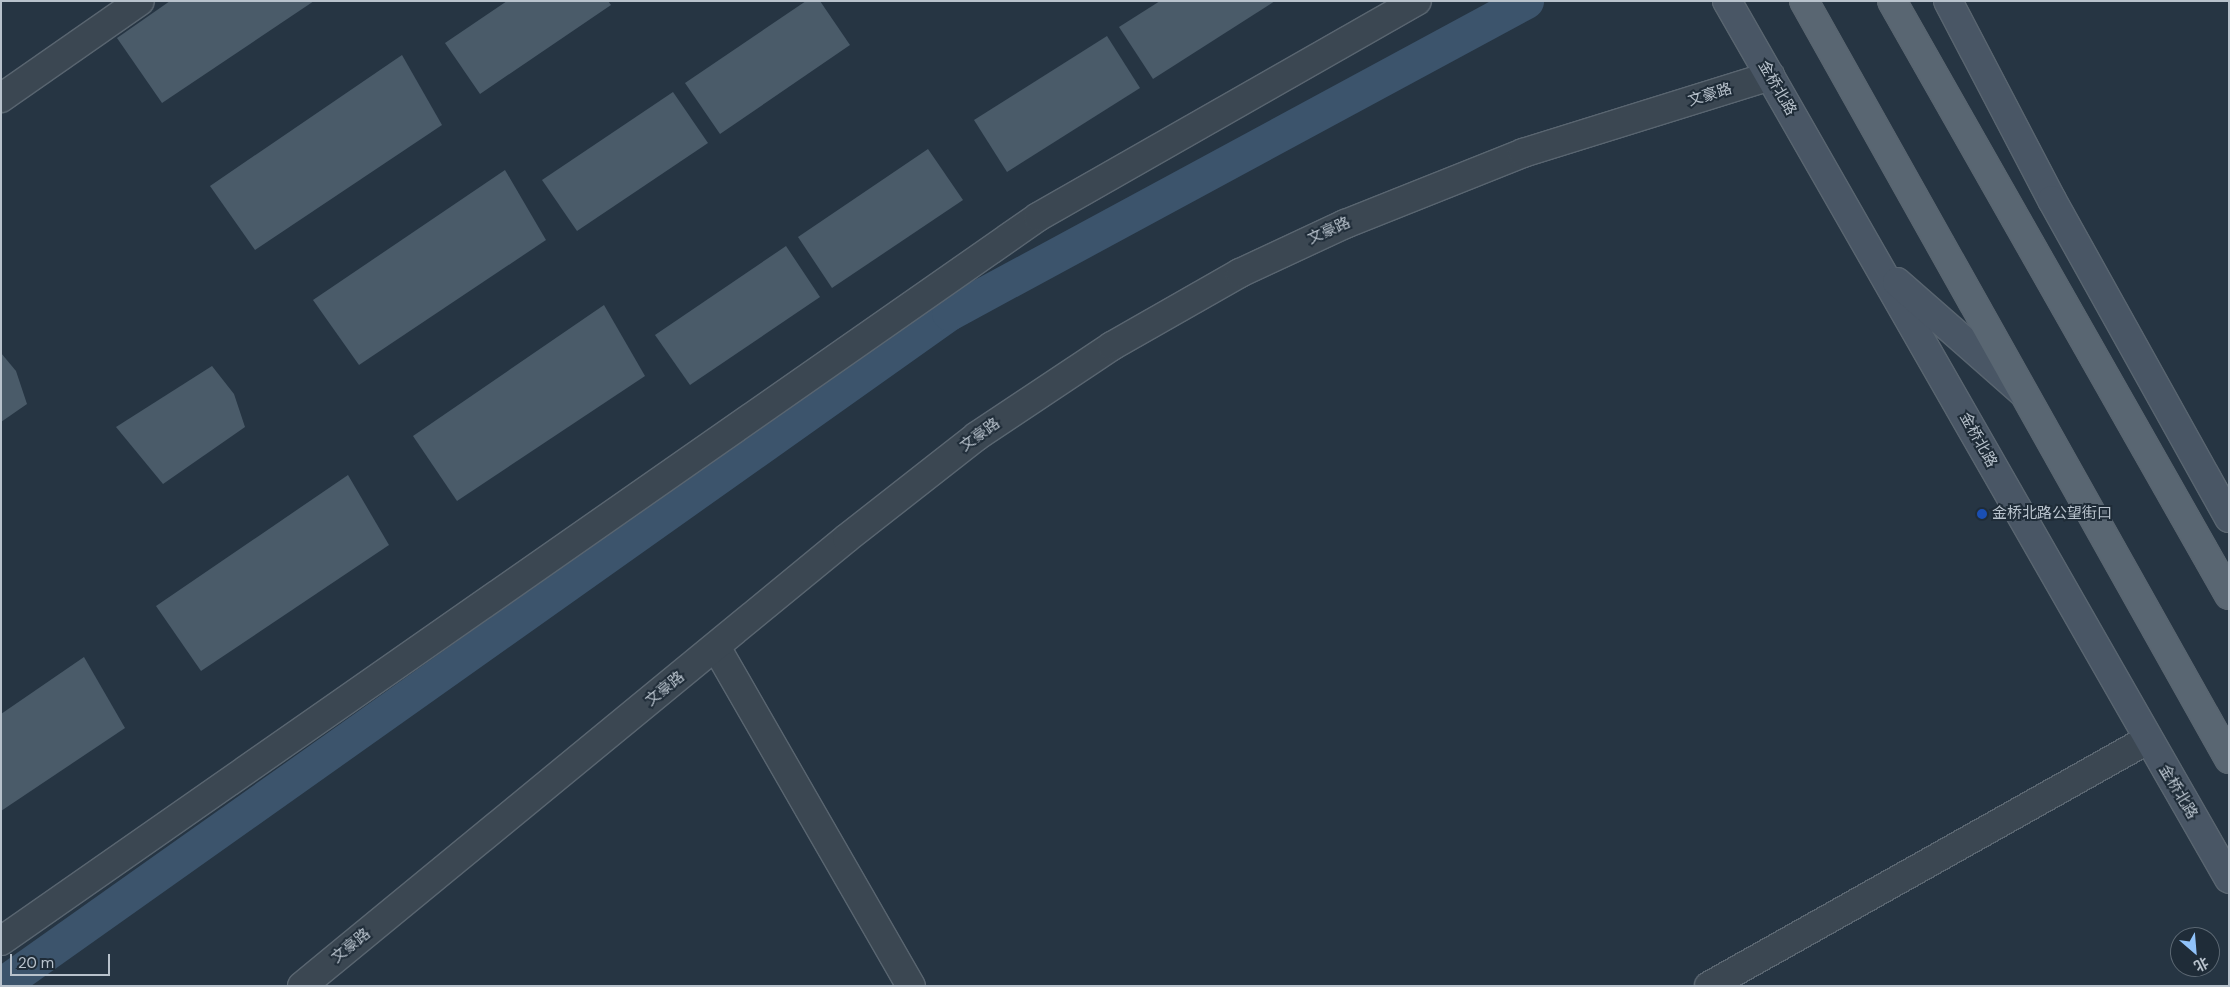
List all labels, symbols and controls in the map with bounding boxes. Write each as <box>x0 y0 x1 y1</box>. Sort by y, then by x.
street label: 金桥北路 <box>1754 58 1800 118</box>
street label: 文豪路 <box>1686 80 1734 110</box>
street label: 文豪路 <box>1305 214 1353 248</box>
street label: 金桥北路 <box>1956 409 2000 471</box>
street label: 文豪路 <box>957 414 1003 456</box>
place label: 金桥北路公望街口 <box>1992 505 2112 523</box>
marker: 金桥北路公望街口 <box>1976 508 1988 520</box>
street label: 文豪路 <box>642 668 688 710</box>
street label: 金桥北路 <box>2155 762 2201 822</box>
street label: 文豪路 <box>328 925 374 967</box>
north arrow <box>2170 927 2220 977</box>
scale bar <box>12 944 112 976</box>
text: 20 m <box>18 953 54 973</box>
text: 北 <box>2191 953 2212 976</box>

